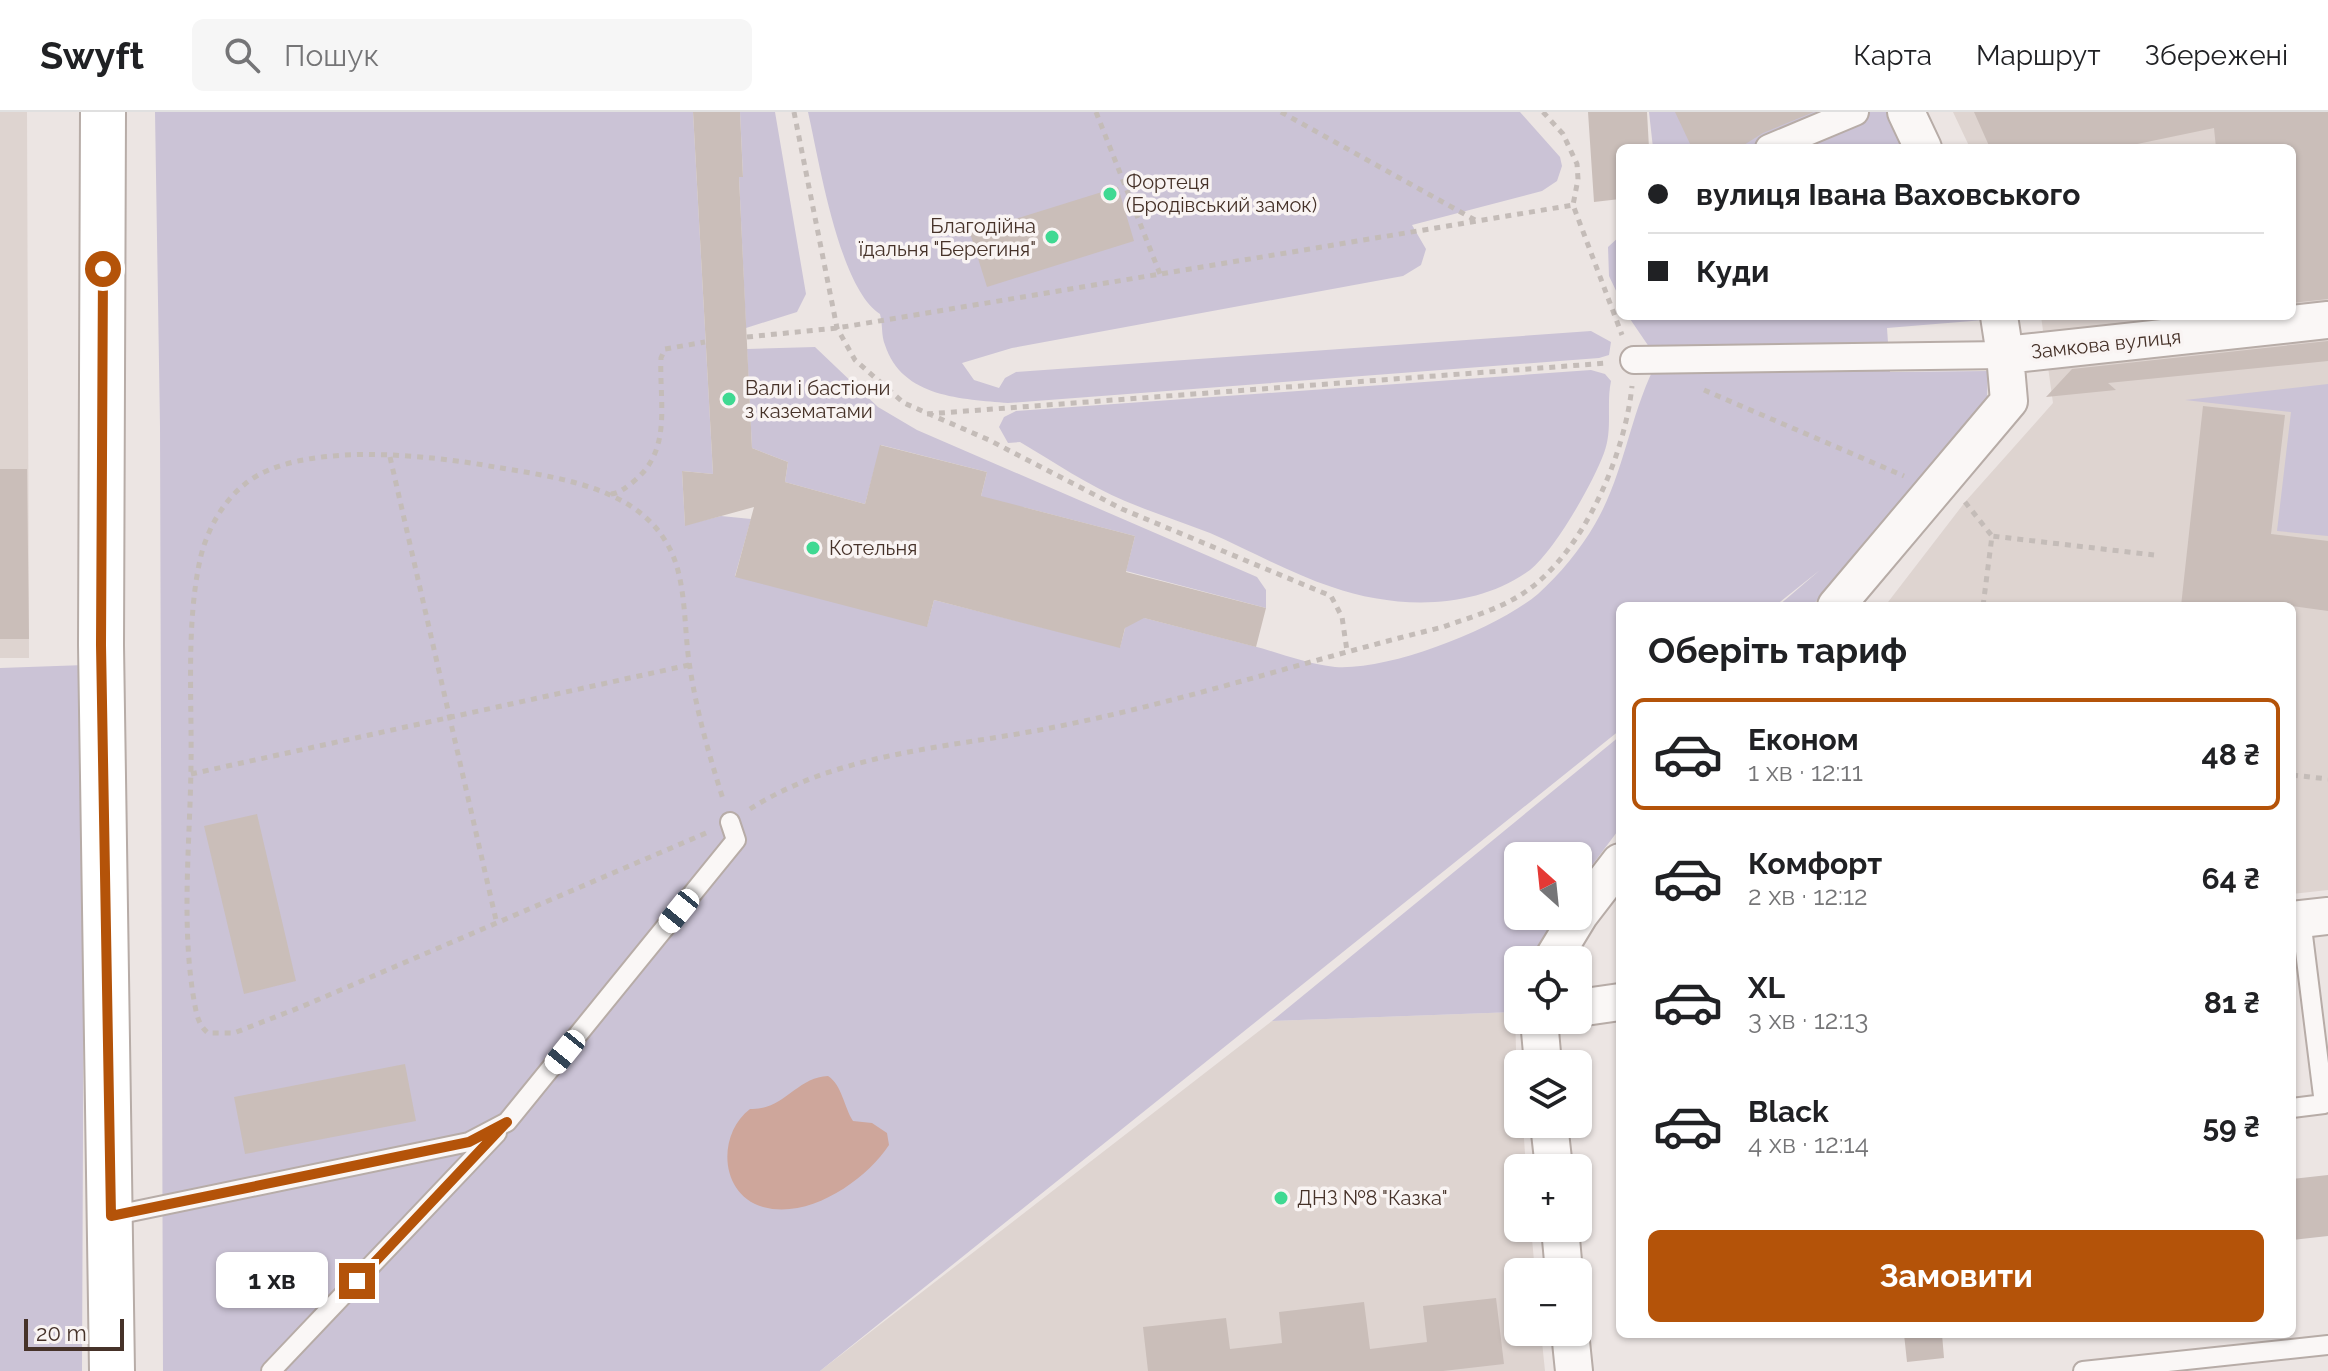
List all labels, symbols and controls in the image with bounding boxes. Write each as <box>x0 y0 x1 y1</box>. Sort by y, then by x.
search box <box>192 19 752 91</box>
text: Swyft <box>40 33 144 78</box>
icon: search <box>220 33 264 77</box>
text: Пошук <box>284 38 379 73</box>
text: Карта <box>1853 39 1932 72</box>
text: Маршрут <box>1976 39 2101 72</box>
text: Збережені <box>2145 39 2288 72</box>
place label: Фортеця (Бродівський замок) <box>1126 170 1317 217</box>
text: вулиця Івана Ваховського <box>1696 177 2080 212</box>
marker: Фортеця (Бродівський замок) <box>1101 185 1119 203</box>
place label: Благодійна їдальня "Берегиня" <box>859 214 1036 261</box>
marker: Благодійна їдальня "Берегиня" <box>1043 228 1061 246</box>
route start <box>85 251 121 287</box>
text: Куди <box>1696 254 1769 289</box>
street label: Замкова вулиця <box>2030 324 2182 364</box>
place label: Вали і бастіони з казематами <box>745 376 890 423</box>
marker: Вали і бастіони з казематами <box>720 390 738 408</box>
place label: Котельня <box>829 536 917 560</box>
marker: Котельня <box>804 539 822 557</box>
text: Оберіть тариф <box>1648 629 1907 671</box>
icon: car <box>1652 718 1724 790</box>
text: Економ <box>1748 722 1859 757</box>
text: 48 ₴ <box>2202 737 2260 772</box>
text: 1 хв · 12:11 <box>1748 757 1863 787</box>
north arrow <box>1504 842 1592 930</box>
map controls <box>1504 842 1592 1346</box>
icon: car <box>1652 842 1724 914</box>
text: Комфорт <box>1748 846 1882 881</box>
text: 64 ₴ <box>2201 861 2260 896</box>
text: 2 хв · 12:12 <box>1748 881 1868 911</box>
car <box>655 885 703 937</box>
button: locate <box>1504 946 1592 1034</box>
icon: car <box>1652 966 1724 1038</box>
text: XL <box>1748 970 1785 1005</box>
text: 81 ₴ <box>2204 985 2260 1020</box>
text: 3 хв · 12:13 <box>1748 1005 1868 1035</box>
car <box>541 1026 589 1078</box>
button: layers <box>1504 1050 1592 1138</box>
icon: car <box>1652 1090 1724 1162</box>
text: Black <box>1748 1094 1829 1129</box>
text: 59 ₴ <box>2202 1109 2260 1144</box>
text: 4 хв · 12:14 <box>1748 1129 1869 1159</box>
button: + <box>1504 1154 1592 1242</box>
place label: ДНЗ №8 "Казка" <box>1297 1186 1448 1210</box>
marker: ДНЗ №8 "Казка" <box>1272 1189 1290 1207</box>
button: Замовити <box>1648 1230 2264 1322</box>
callout: 1 хв <box>217 1253 329 1309</box>
button: − <box>1504 1258 1592 1346</box>
route end <box>339 1263 375 1299</box>
text: 1 хв <box>248 1265 296 1295</box>
scale bar <box>24 1315 124 1351</box>
text: 20 m <box>36 1320 87 1346</box>

